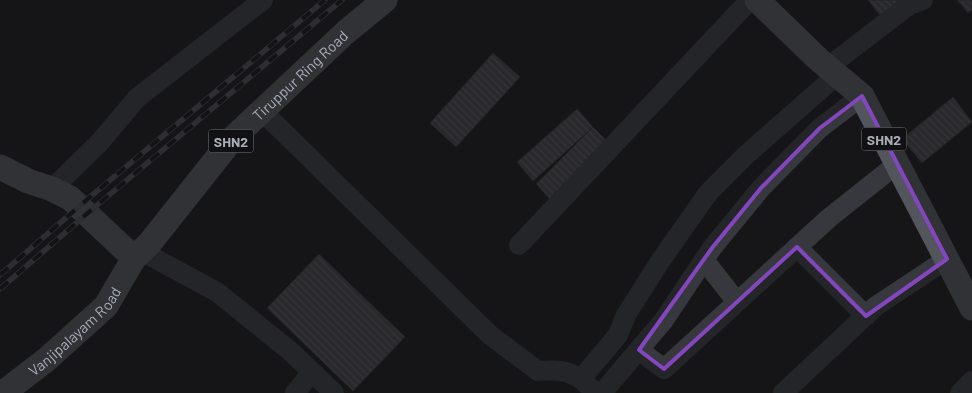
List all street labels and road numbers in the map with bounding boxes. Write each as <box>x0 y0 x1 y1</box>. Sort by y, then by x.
street label: Tiruppur Ring Road <box>249 26 351 124</box>
road number: SHN2 <box>862 128 906 150</box>
road number: SHN2 <box>208 130 254 152</box>
street label: Vanjipalayam Road <box>25 283 124 379</box>

